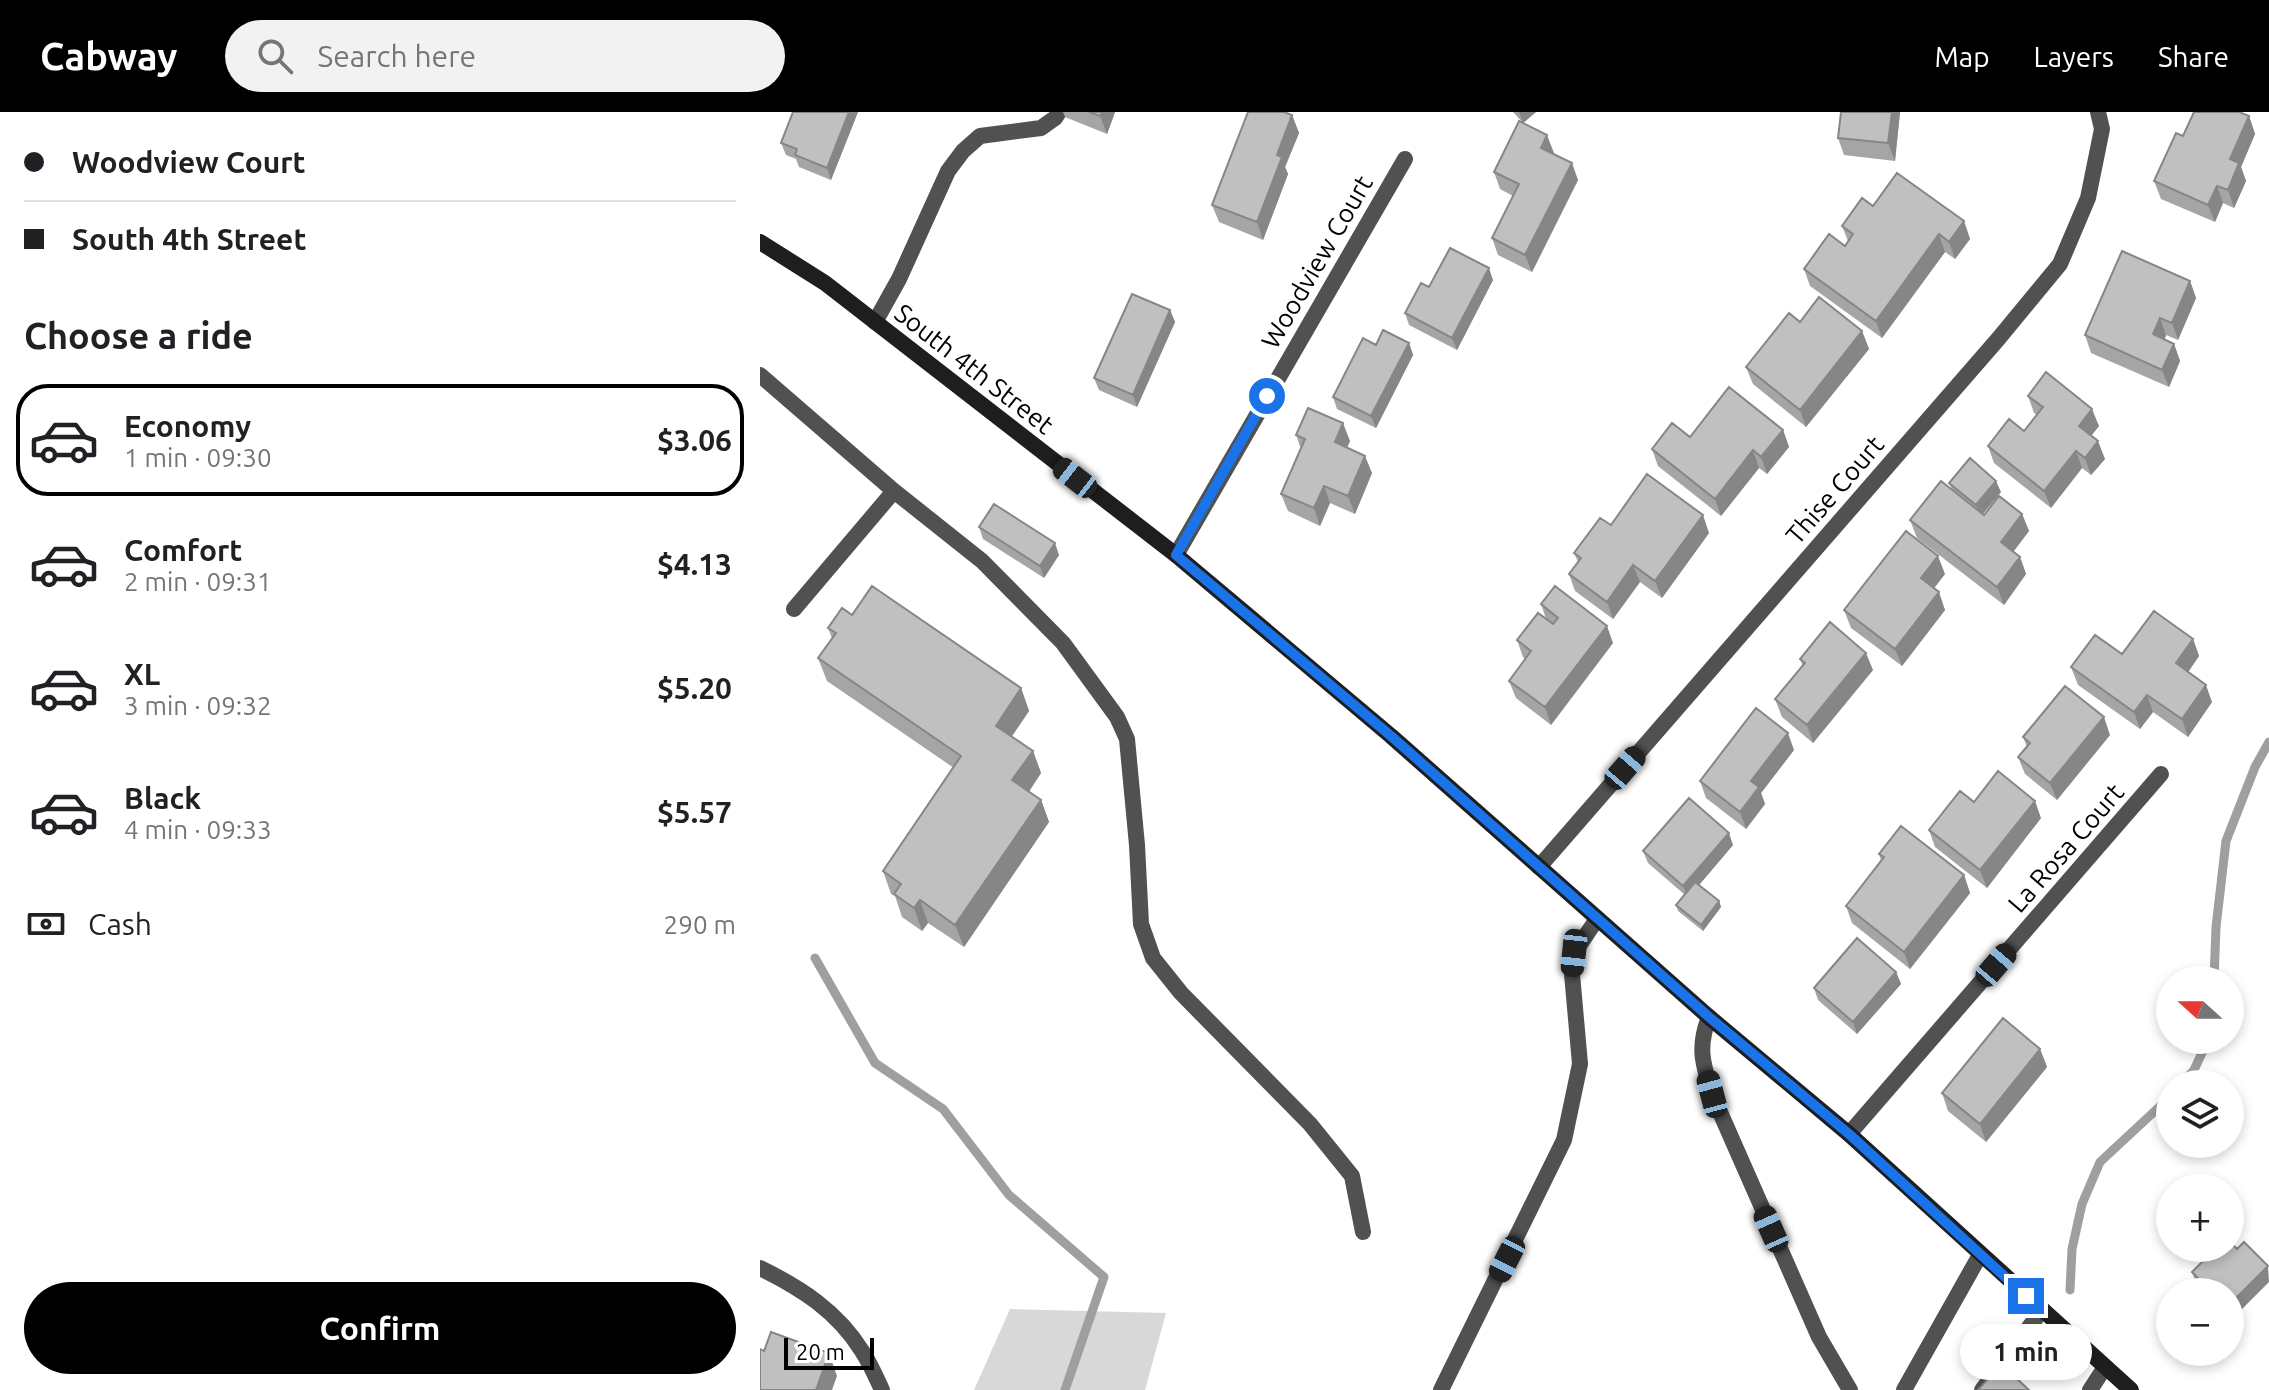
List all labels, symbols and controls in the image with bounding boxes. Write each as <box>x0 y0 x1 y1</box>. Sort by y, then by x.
search box <box>225 20 785 92</box>
icon: search <box>253 34 297 78</box>
text: Cabway <box>40 35 177 77</box>
text: Search here <box>317 39 476 73</box>
text: Map <box>1934 41 1990 72</box>
text: Layers <box>2034 41 2114 72</box>
text: Share <box>2158 41 2229 72</box>
text: Woodview Court <box>72 145 306 179</box>
street label: Woodview Court <box>1255 170 1378 353</box>
text: South 4th Street <box>72 222 306 256</box>
street label: South 4th Street <box>889 298 1059 439</box>
text: Choose a ride <box>24 315 253 356</box>
route start <box>1249 378 1285 414</box>
icon: car <box>28 404 100 476</box>
text: Economy <box>124 409 251 443</box>
text: $3.06 <box>657 423 732 457</box>
street label: Thise Court <box>1780 430 1889 549</box>
text: 1 min · 09:30 <box>124 443 272 472</box>
car <box>1049 454 1101 502</box>
icon: car <box>28 528 100 600</box>
text: Comfort <box>124 533 242 567</box>
text: $4.13 <box>657 547 732 581</box>
text: 2 min · 09:31 <box>124 567 272 596</box>
icon: car <box>28 652 100 724</box>
text: XL <box>124 657 160 691</box>
text: $5.20 <box>657 671 732 705</box>
text: 3 min · 09:32 <box>124 691 272 720</box>
car <box>1600 742 1650 794</box>
icon: car <box>28 776 100 848</box>
street label: La Rosa Court <box>2002 778 2129 918</box>
text: Black <box>124 781 201 815</box>
text: $5.57 <box>657 795 732 829</box>
text: 4 min · 09:33 <box>124 815 272 844</box>
icon: cash <box>24 902 68 946</box>
text: Cash <box>88 907 152 941</box>
text: 290 m <box>664 910 736 939</box>
car <box>1560 928 1588 978</box>
car <box>1971 939 2021 991</box>
north arrow <box>2156 966 2244 1054</box>
map controls <box>2156 966 2244 1366</box>
car <box>1694 1068 1730 1120</box>
button: layers <box>2156 1070 2244 1158</box>
button: + <box>2156 1174 2244 1262</box>
car <box>1750 1202 1792 1256</box>
car <box>1485 1232 1529 1286</box>
route end <box>2008 1278 2044 1314</box>
button: − <box>2156 1278 2244 1366</box>
button: Confirm <box>24 1282 736 1374</box>
callout: 1 min <box>1960 1324 2092 1380</box>
scale bar <box>784 1334 874 1370</box>
text: 1 min <box>1993 1337 2059 1366</box>
text: 20 m <box>796 1339 845 1364</box>

